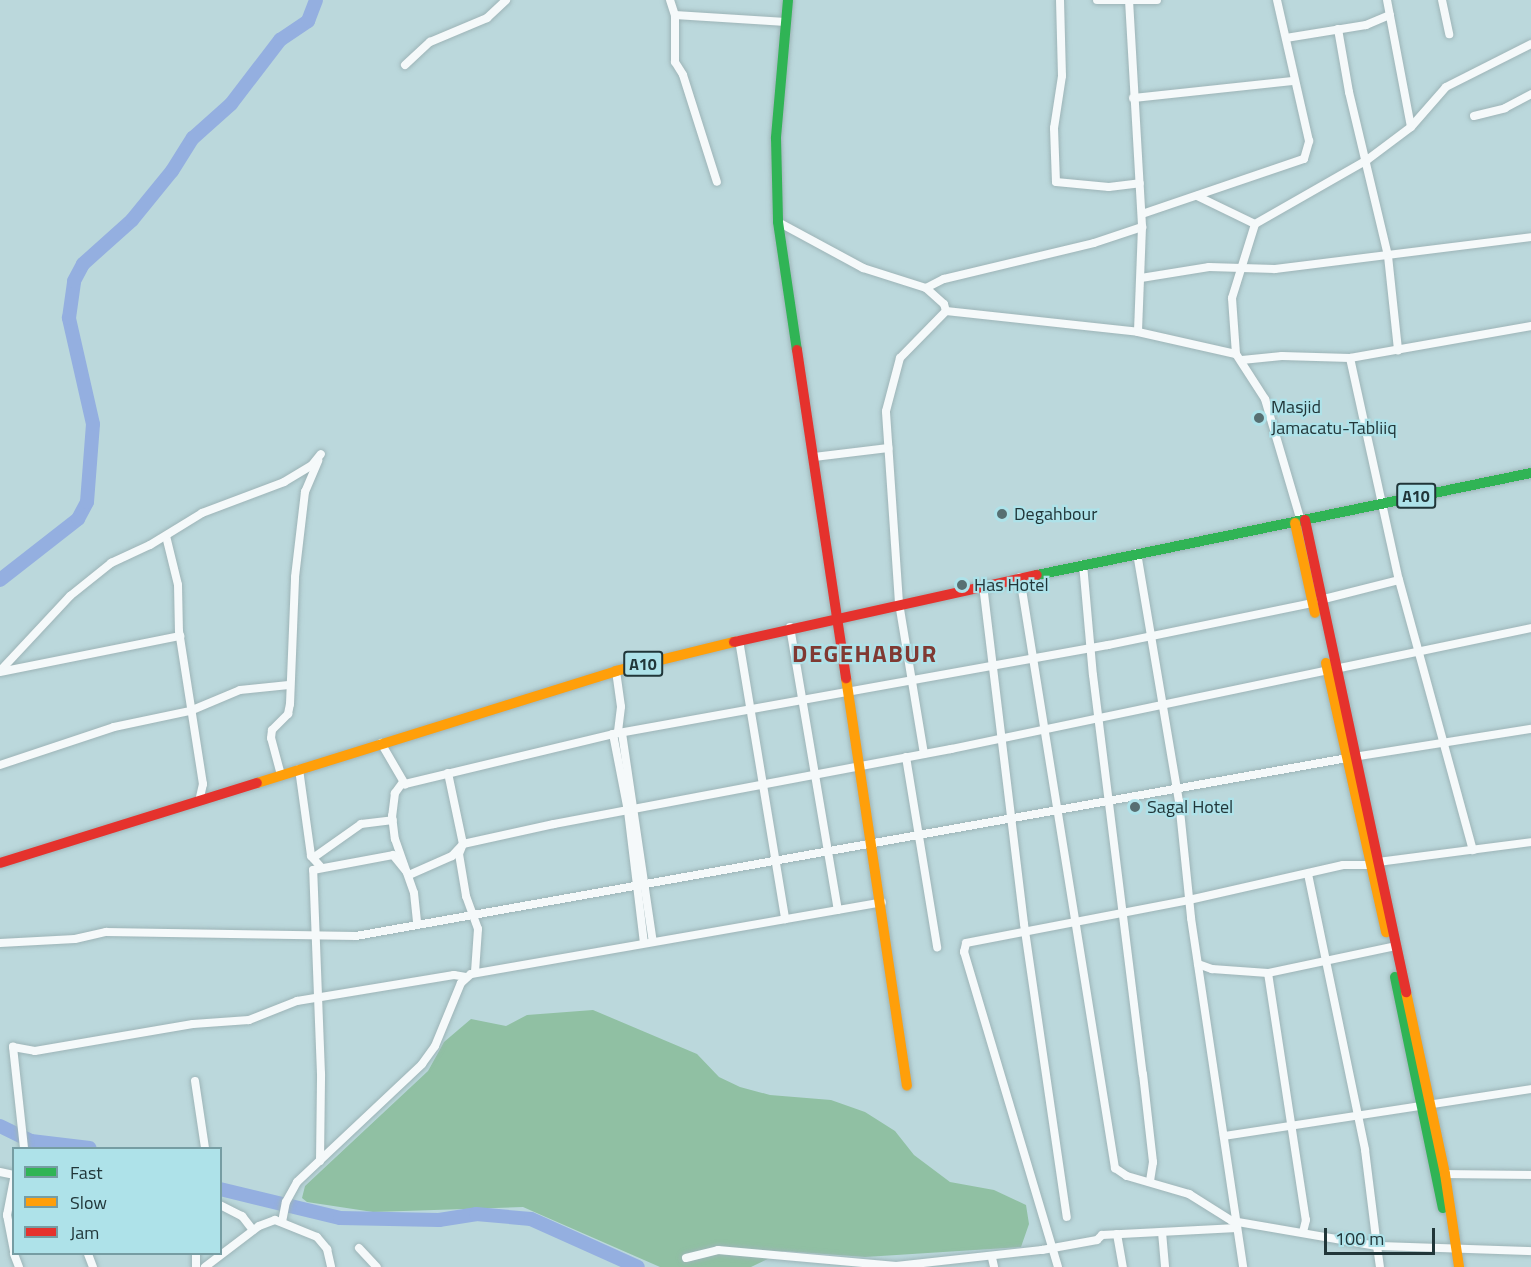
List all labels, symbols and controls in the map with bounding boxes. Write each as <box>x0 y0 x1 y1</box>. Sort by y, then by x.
place label: Masjid Jamacatu-Tabliiq <box>1271 397 1397 440</box>
marker: Masjid Jamacatu-Tabliiq <box>1252 411 1266 425</box>
road number: A10 <box>1395 483 1437 509</box>
place label: Degahbour <box>1014 503 1097 525</box>
marker: Degahbour <box>995 507 1009 521</box>
place label: Has Hotel <box>974 574 1049 596</box>
marker: Has Hotel <box>955 578 969 592</box>
district label: DEGEHABUR <box>792 640 938 668</box>
road number: A10 <box>622 651 664 677</box>
place label: Sagal Hotel <box>1147 796 1233 818</box>
marker: Sagal Hotel <box>1128 800 1142 814</box>
legend <box>12 1147 222 1255</box>
text: Fast <box>70 1159 103 1186</box>
text: Slow <box>70 1189 107 1216</box>
scale bar <box>1327 1216 1438 1254</box>
text: Jam <box>70 1219 99 1246</box>
text: 100 m <box>1335 1225 1384 1252</box>

